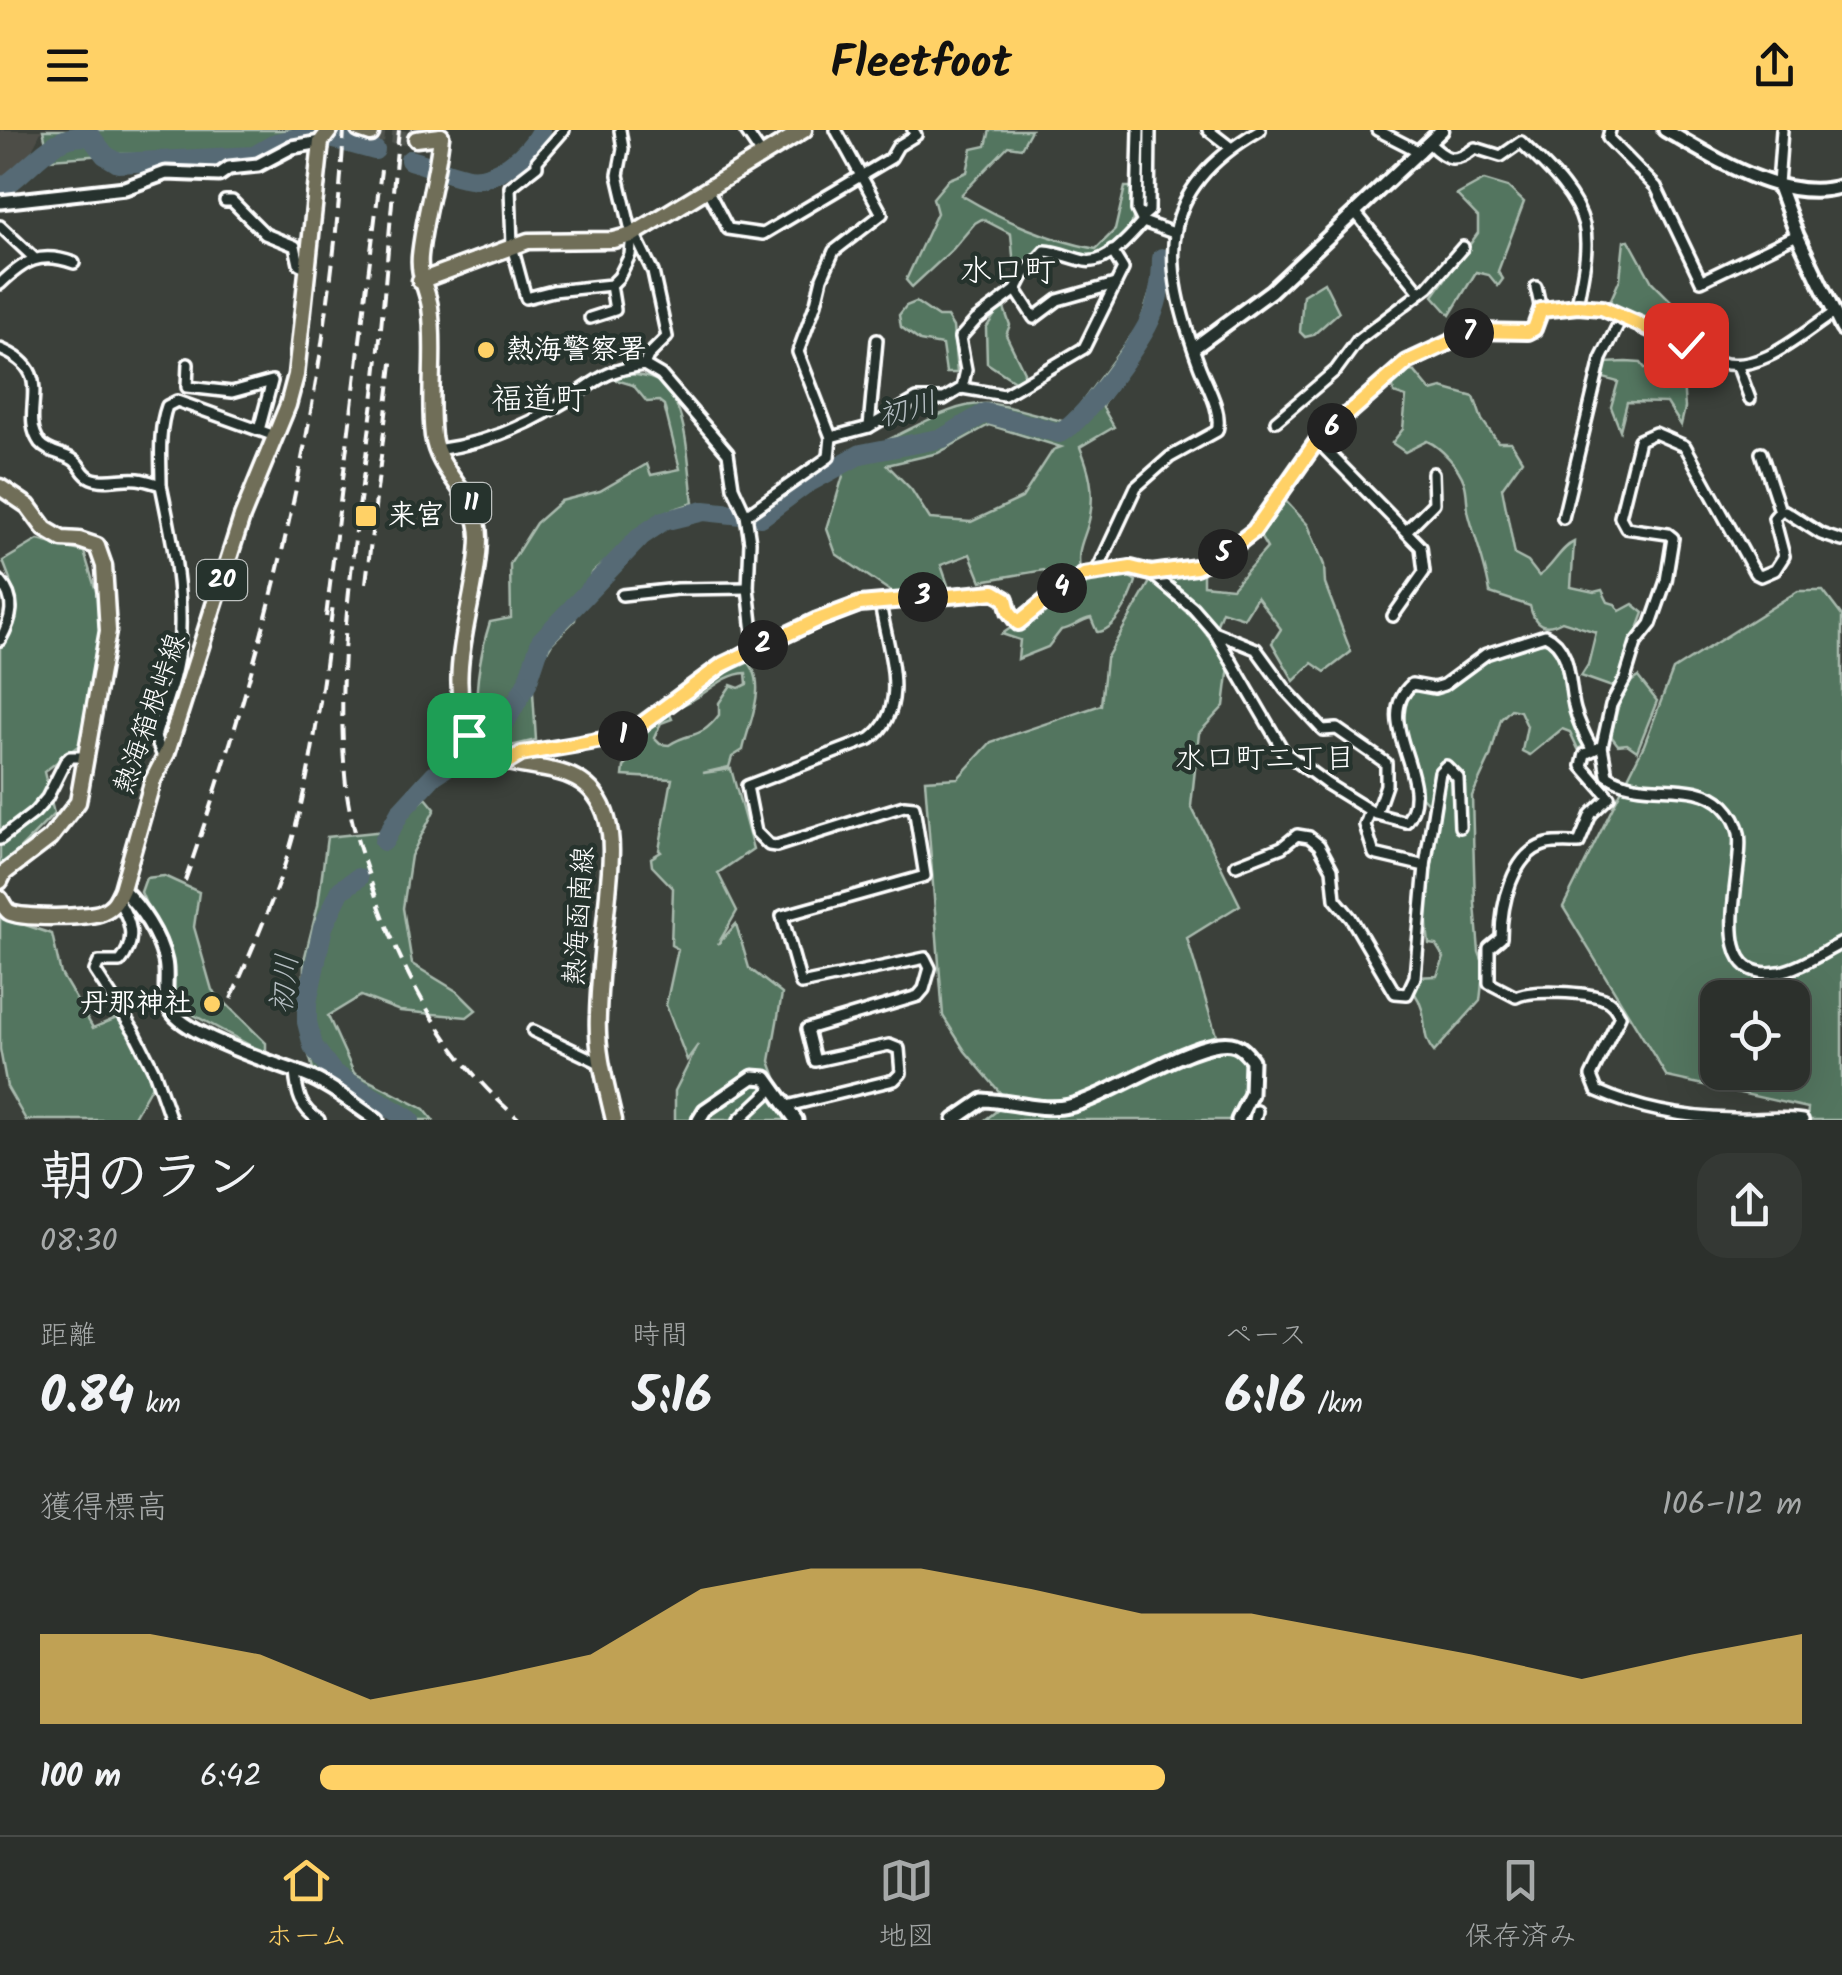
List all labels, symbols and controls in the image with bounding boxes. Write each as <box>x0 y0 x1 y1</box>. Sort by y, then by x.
text: Fleetfoot <box>830 29 1012 101</box>
icon: menu <box>40 38 95 93</box>
icon: share <box>1747 38 1802 93</box>
district label: 水口町 <box>960 247 1056 298</box>
pin <box>1644 303 1729 388</box>
pin: 7 <box>1444 308 1494 358</box>
text: 7 <box>1462 310 1476 355</box>
icon: check <box>1659 318 1714 373</box>
place label: 熱海警察署 <box>506 328 646 373</box>
marker: 熱海警察署 <box>475 339 497 361</box>
district label: 福道町 <box>491 375 587 426</box>
water label: 初川 <box>873 380 943 442</box>
pin: 6 <box>1307 403 1357 453</box>
text: 6 <box>1324 405 1340 450</box>
road number: 11 <box>451 483 491 523</box>
place label: 来宮 <box>388 494 444 539</box>
marker: 来宮 <box>353 503 379 529</box>
pin: 5 <box>1198 529 1248 579</box>
text: 5 <box>1216 531 1230 576</box>
road number: 20 <box>197 560 247 600</box>
pin: 4 <box>1037 563 1087 613</box>
text: 4 <box>1054 565 1070 610</box>
pin: 3 <box>898 572 948 622</box>
text: 3 <box>915 574 931 619</box>
pin: 2 <box>738 620 788 670</box>
text: 2 <box>755 622 771 667</box>
street label: 熱海箱根峠線 <box>102 627 200 801</box>
pin <box>427 693 512 778</box>
icon: arrive <box>442 708 497 763</box>
pin: 1 <box>598 711 648 761</box>
text: 1 <box>619 713 627 758</box>
district label: 水口町二丁目 <box>1175 736 1355 784</box>
street label: 熱海函南線 <box>553 845 607 987</box>
water label: 初川 <box>259 952 313 1016</box>
map controls <box>1700 980 1810 1090</box>
button: locate <box>1700 980 1810 1090</box>
place label: 丹那神社 <box>80 982 192 1027</box>
marker: 丹那神社 <box>201 993 223 1015</box>
text: 朝のラン <box>40 1136 260 1223</box>
button: share <box>1697 1153 1802 1258</box>
text: 08:30 <box>40 1217 117 1268</box>
text: 距離 <box>40 1314 96 1359</box>
text: 時間 <box>632 1314 688 1359</box>
text: ペース <box>1225 1314 1307 1359</box>
text: 0.84 <box>40 1359 134 1439</box>
text: 5:16 <box>632 1359 712 1439</box>
text: 6:16 <box>1225 1359 1306 1439</box>
text: km <box>134 1382 181 1427</box>
text: /km <box>1306 1382 1363 1427</box>
text: 106–112 m <box>1662 1480 1802 1531</box>
text: 獲得標高 <box>40 1483 168 1534</box>
text: 100 m <box>40 1752 121 1803</box>
text: 6:42 <box>200 1752 262 1803</box>
tab: ホーム <box>265 1853 348 1960</box>
tab: 地図 <box>878 1853 934 1960</box>
tab: 保存済み <box>1465 1853 1577 1960</box>

